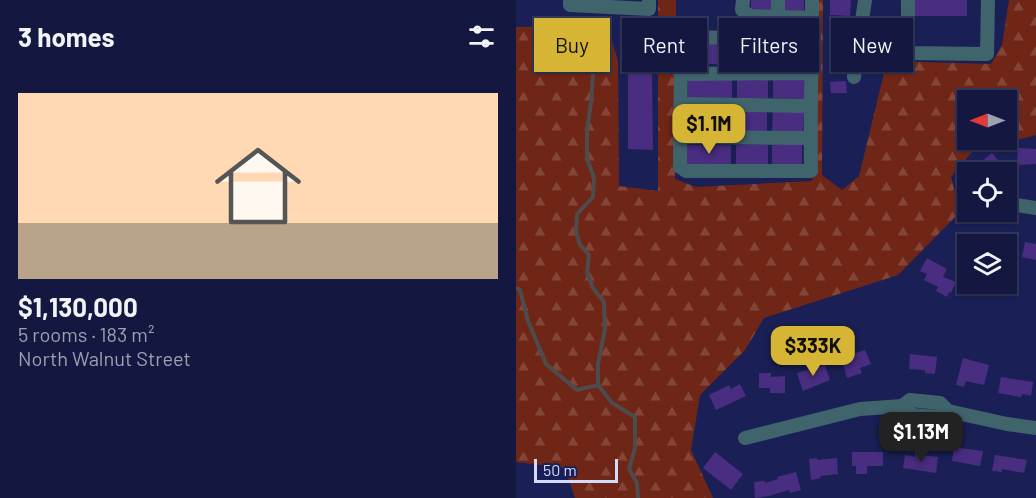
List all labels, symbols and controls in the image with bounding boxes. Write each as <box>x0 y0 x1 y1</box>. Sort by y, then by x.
chip: Buy <box>534 18 610 72</box>
chip: Rent <box>622 18 707 72</box>
chip: Filters <box>719 18 819 72</box>
chip: New <box>831 18 913 72</box>
icon: filters <box>465 20 498 53</box>
text: 3 homes <box>18 21 115 52</box>
north arrow <box>957 90 1017 150</box>
map controls <box>957 90 1017 294</box>
pin: $1.1M <box>667 104 751 155</box>
text: $1.1M <box>686 111 732 135</box>
icon: home <box>204 132 312 240</box>
button: locate <box>957 162 1017 222</box>
button: layers <box>957 234 1017 294</box>
text: $1,130,000 <box>18 291 138 322</box>
text: 5 rooms · 183 m² <box>18 322 154 346</box>
pin: $333K <box>771 326 855 377</box>
text: $333K <box>785 333 841 357</box>
text: North Walnut Street <box>18 346 191 370</box>
pin: $1.13M <box>872 412 970 463</box>
text: $1.13M <box>893 419 949 443</box>
scale bar <box>534 456 618 484</box>
text: 50 m <box>543 460 577 479</box>

